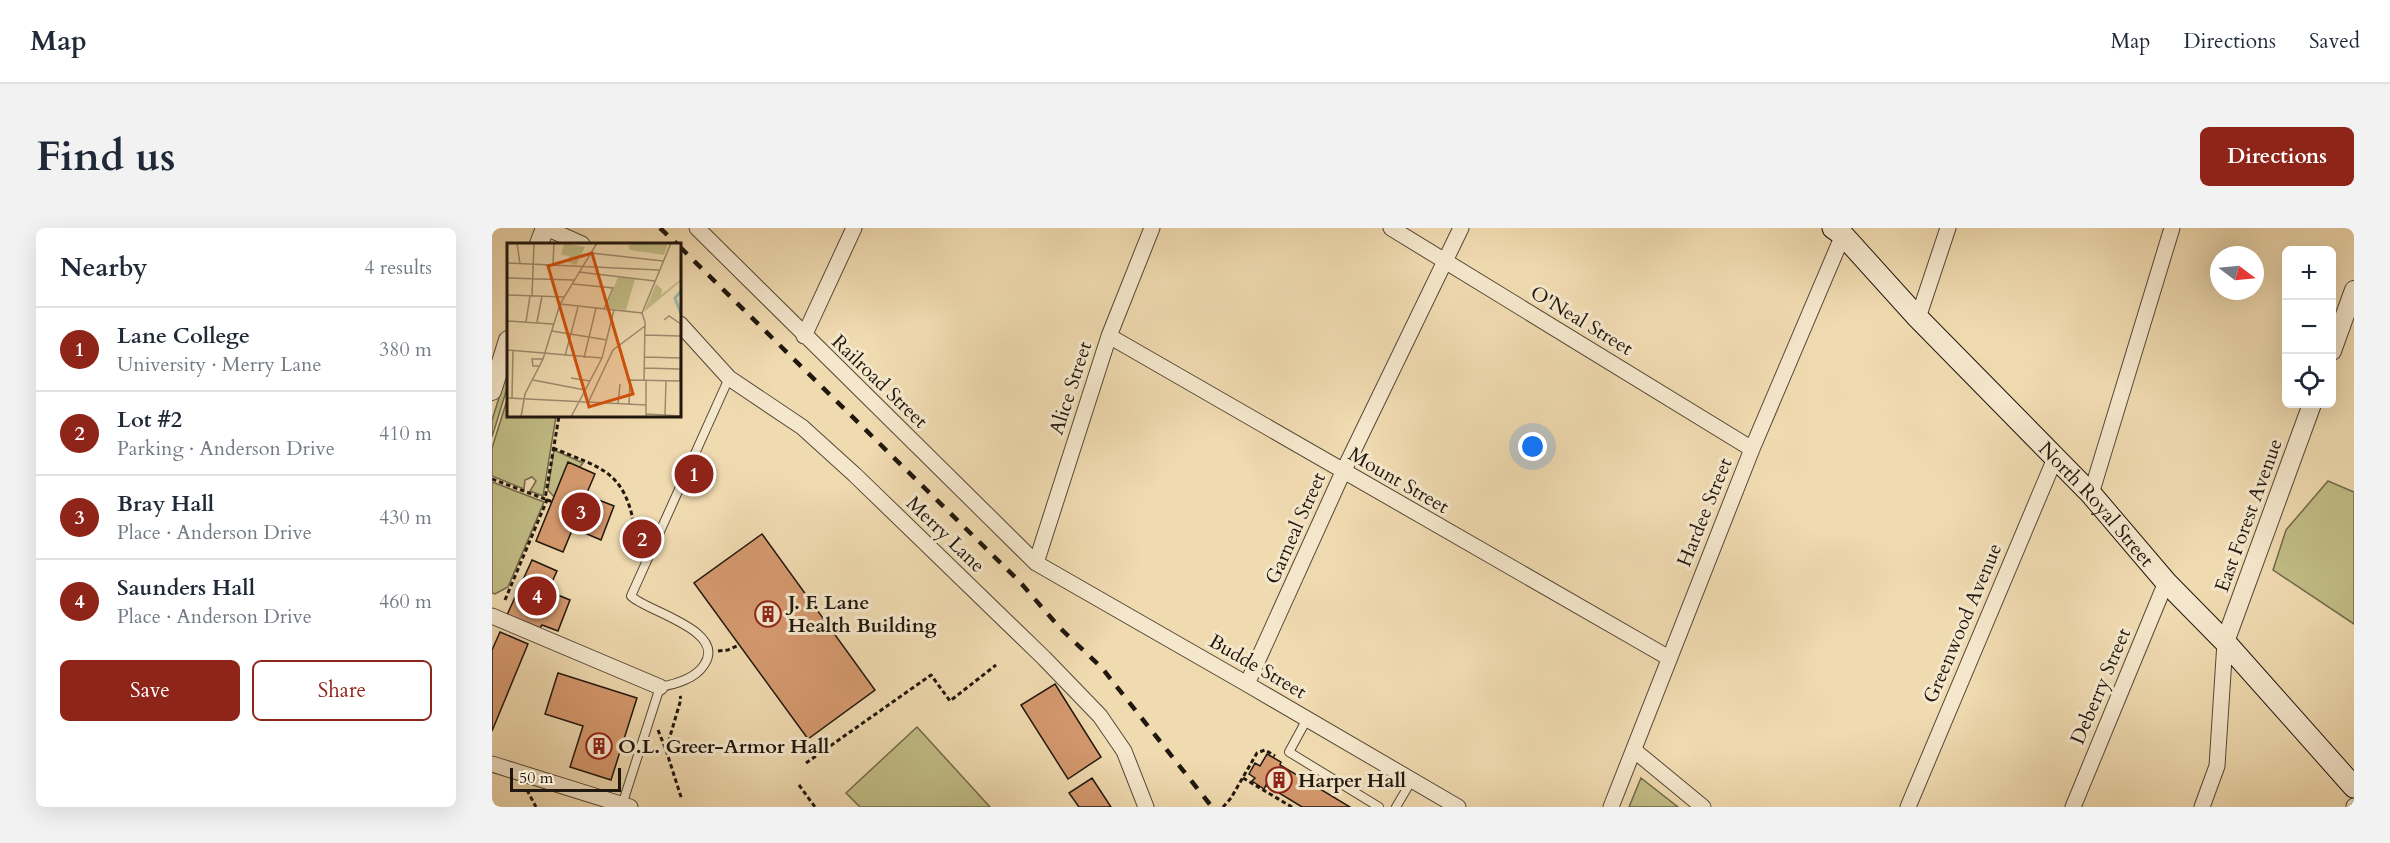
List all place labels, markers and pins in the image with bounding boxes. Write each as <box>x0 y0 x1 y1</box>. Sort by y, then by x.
pin: 1 <box>674 452 714 496</box>
pin: 3 <box>562 490 601 534</box>
pin: 2 <box>622 516 662 562</box>
pin: 4 <box>518 574 556 619</box>
place label: J. F. Lane Health Building <box>785 589 937 639</box>
building icon: J. F. Lane Health Building <box>753 599 783 629</box>
building icon: O.L. Greer-Armor Hall <box>584 731 614 761</box>
place label: O.L. Greer-Armor Hall <box>618 733 830 760</box>
building icon: Harper Hall <box>1264 765 1294 795</box>
place label: Harper Hall <box>1298 767 1406 794</box>

